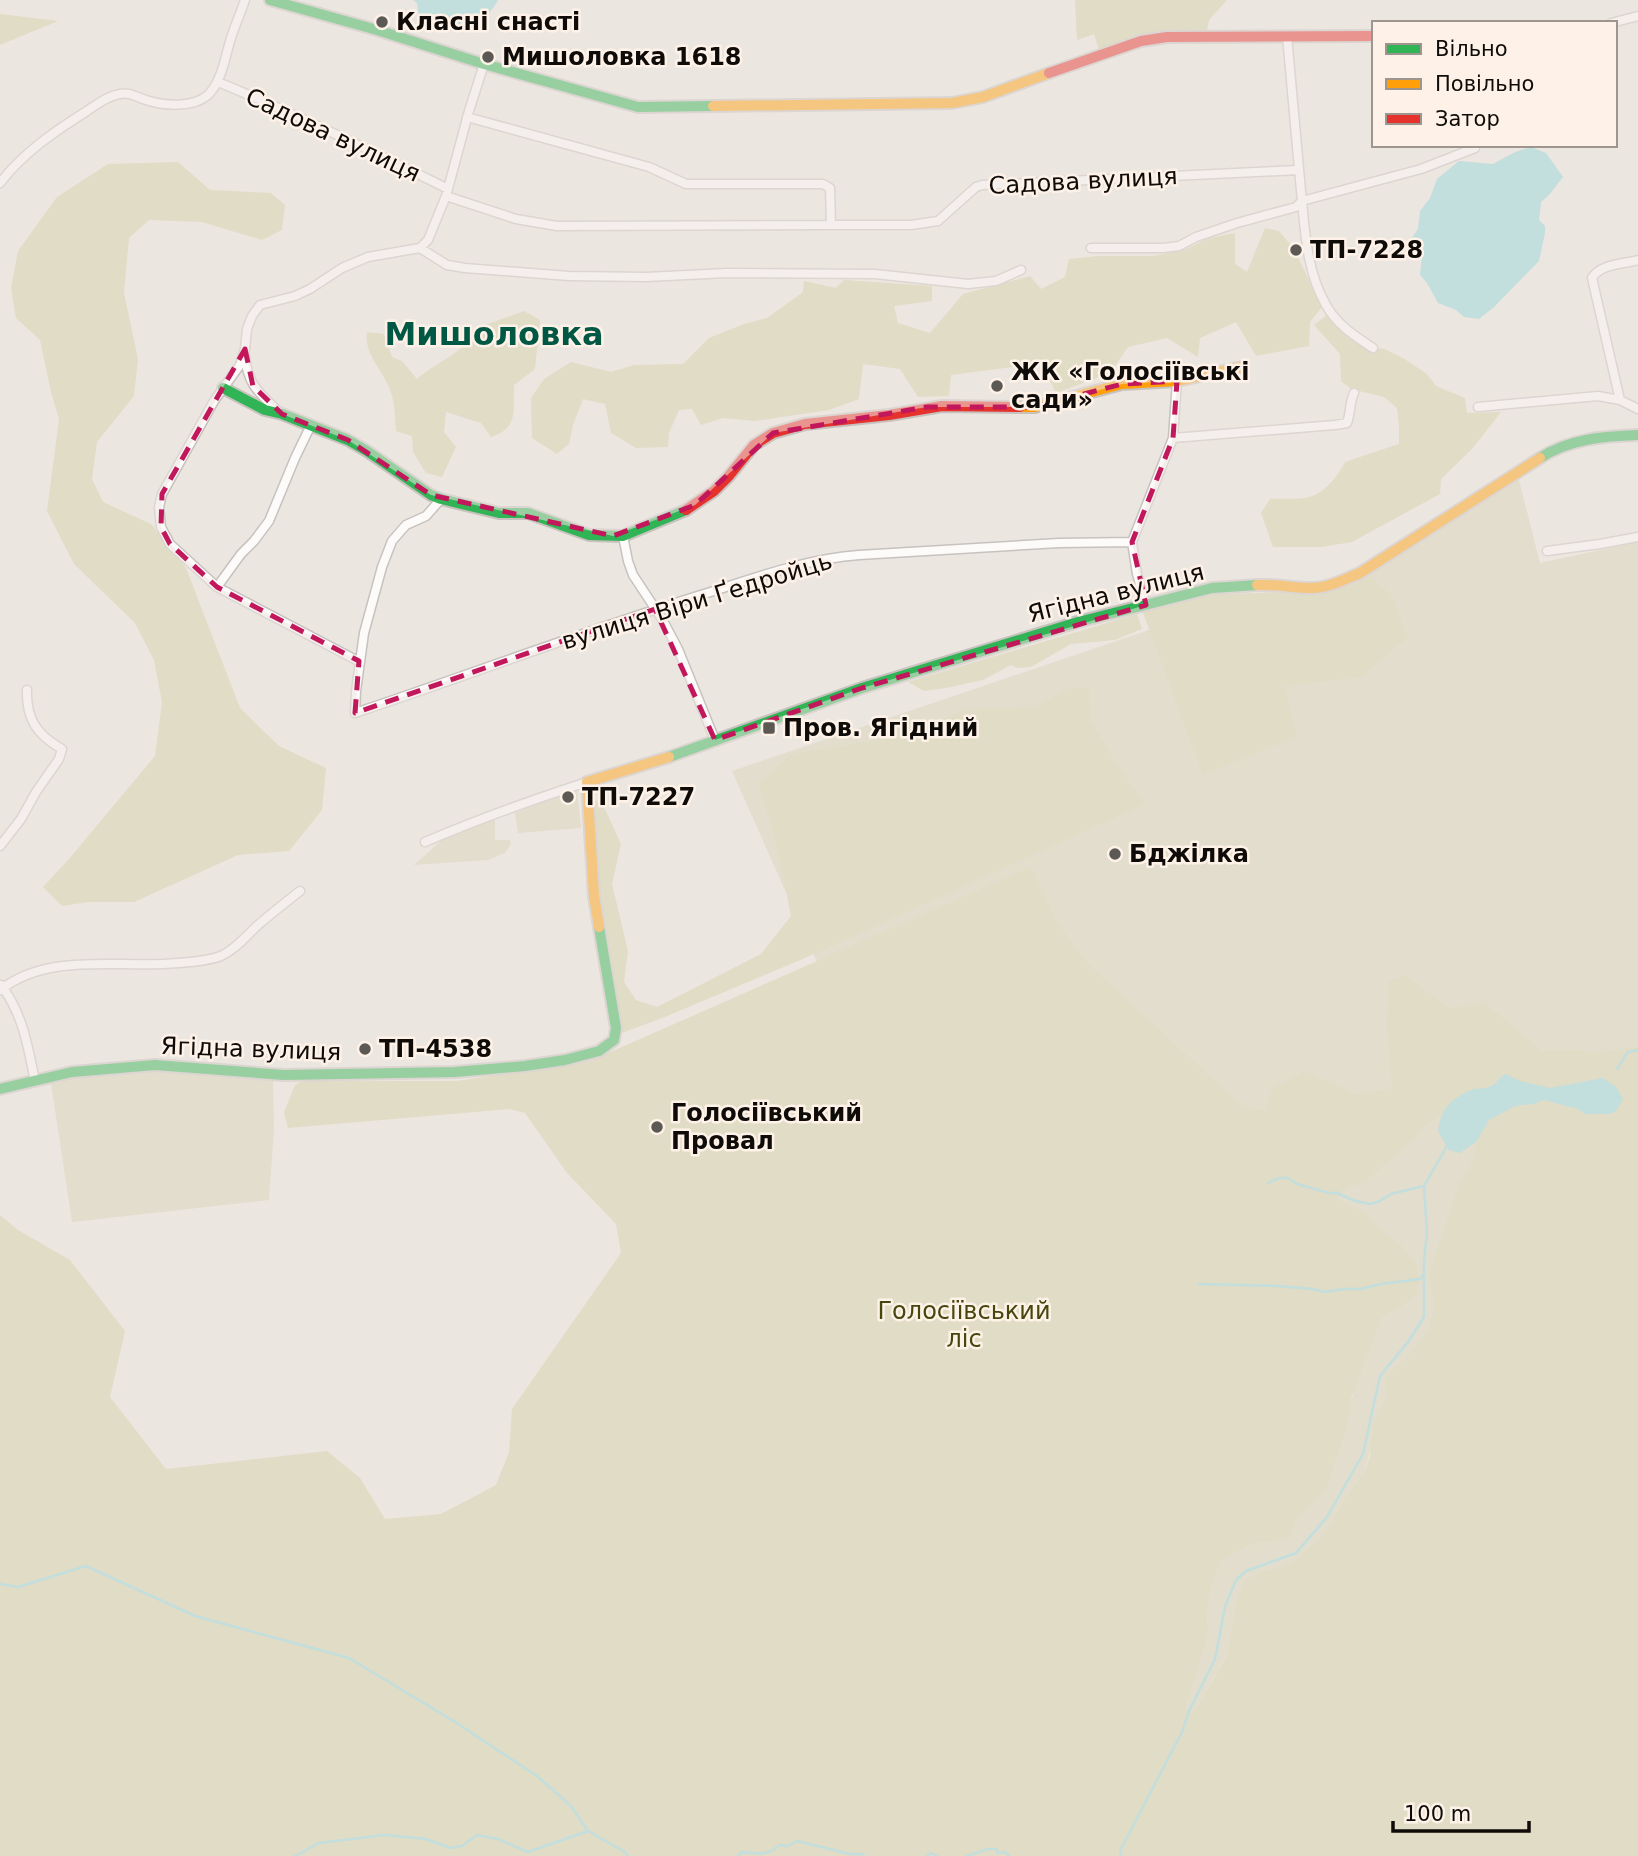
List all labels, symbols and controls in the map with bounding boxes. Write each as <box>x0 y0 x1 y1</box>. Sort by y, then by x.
place label: Класні снасті <box>396 8 580 36</box>
marker: Класні снасті <box>374 14 390 30</box>
legend <box>1372 21 1617 147</box>
text: Вільно <box>1435 37 1508 61</box>
place label: Мишоловка 1618 <box>502 43 742 71</box>
marker: Мишоловка 1618 <box>480 49 496 65</box>
text: Повільно <box>1435 72 1534 96</box>
street label: Садова вулиця <box>241 82 425 188</box>
text: Затор <box>1435 107 1500 131</box>
street label: Садова вулиця <box>988 162 1178 200</box>
place label: ТП-7228 <box>1310 236 1423 264</box>
marker: ТП-7228 <box>1288 242 1304 258</box>
district label: Мишоловка <box>384 315 604 353</box>
place label: ЖК «Голосіївські сади» <box>1011 358 1250 414</box>
marker: ЖК «Голосіївські сади» <box>989 378 1005 394</box>
street label: вулиця Віри Ґедройць <box>558 546 836 656</box>
street label: Ягідна вулиця <box>1025 558 1207 628</box>
place label: Пров. Ягідний <box>783 714 978 742</box>
marker: Пров. Ягідний <box>761 720 777 736</box>
place label: ТП-7227 <box>582 783 695 811</box>
marker: ТП-7227 <box>560 789 576 805</box>
place label: Бджілка <box>1129 840 1249 868</box>
marker: Бджілка <box>1107 846 1123 862</box>
street label: Ягідна вулиця <box>160 1032 342 1066</box>
place label: ТП-4538 <box>379 1035 492 1063</box>
marker: ТП-4538 <box>357 1041 373 1057</box>
place label: Голосіївський Провал <box>671 1099 862 1155</box>
marker: Голосіївський Провал <box>649 1119 665 1135</box>
park label: Голосіївський ліс <box>877 1297 1051 1353</box>
scale bar <box>1393 1790 1530 1834</box>
text: 100 m <box>1404 1802 1471 1826</box>

